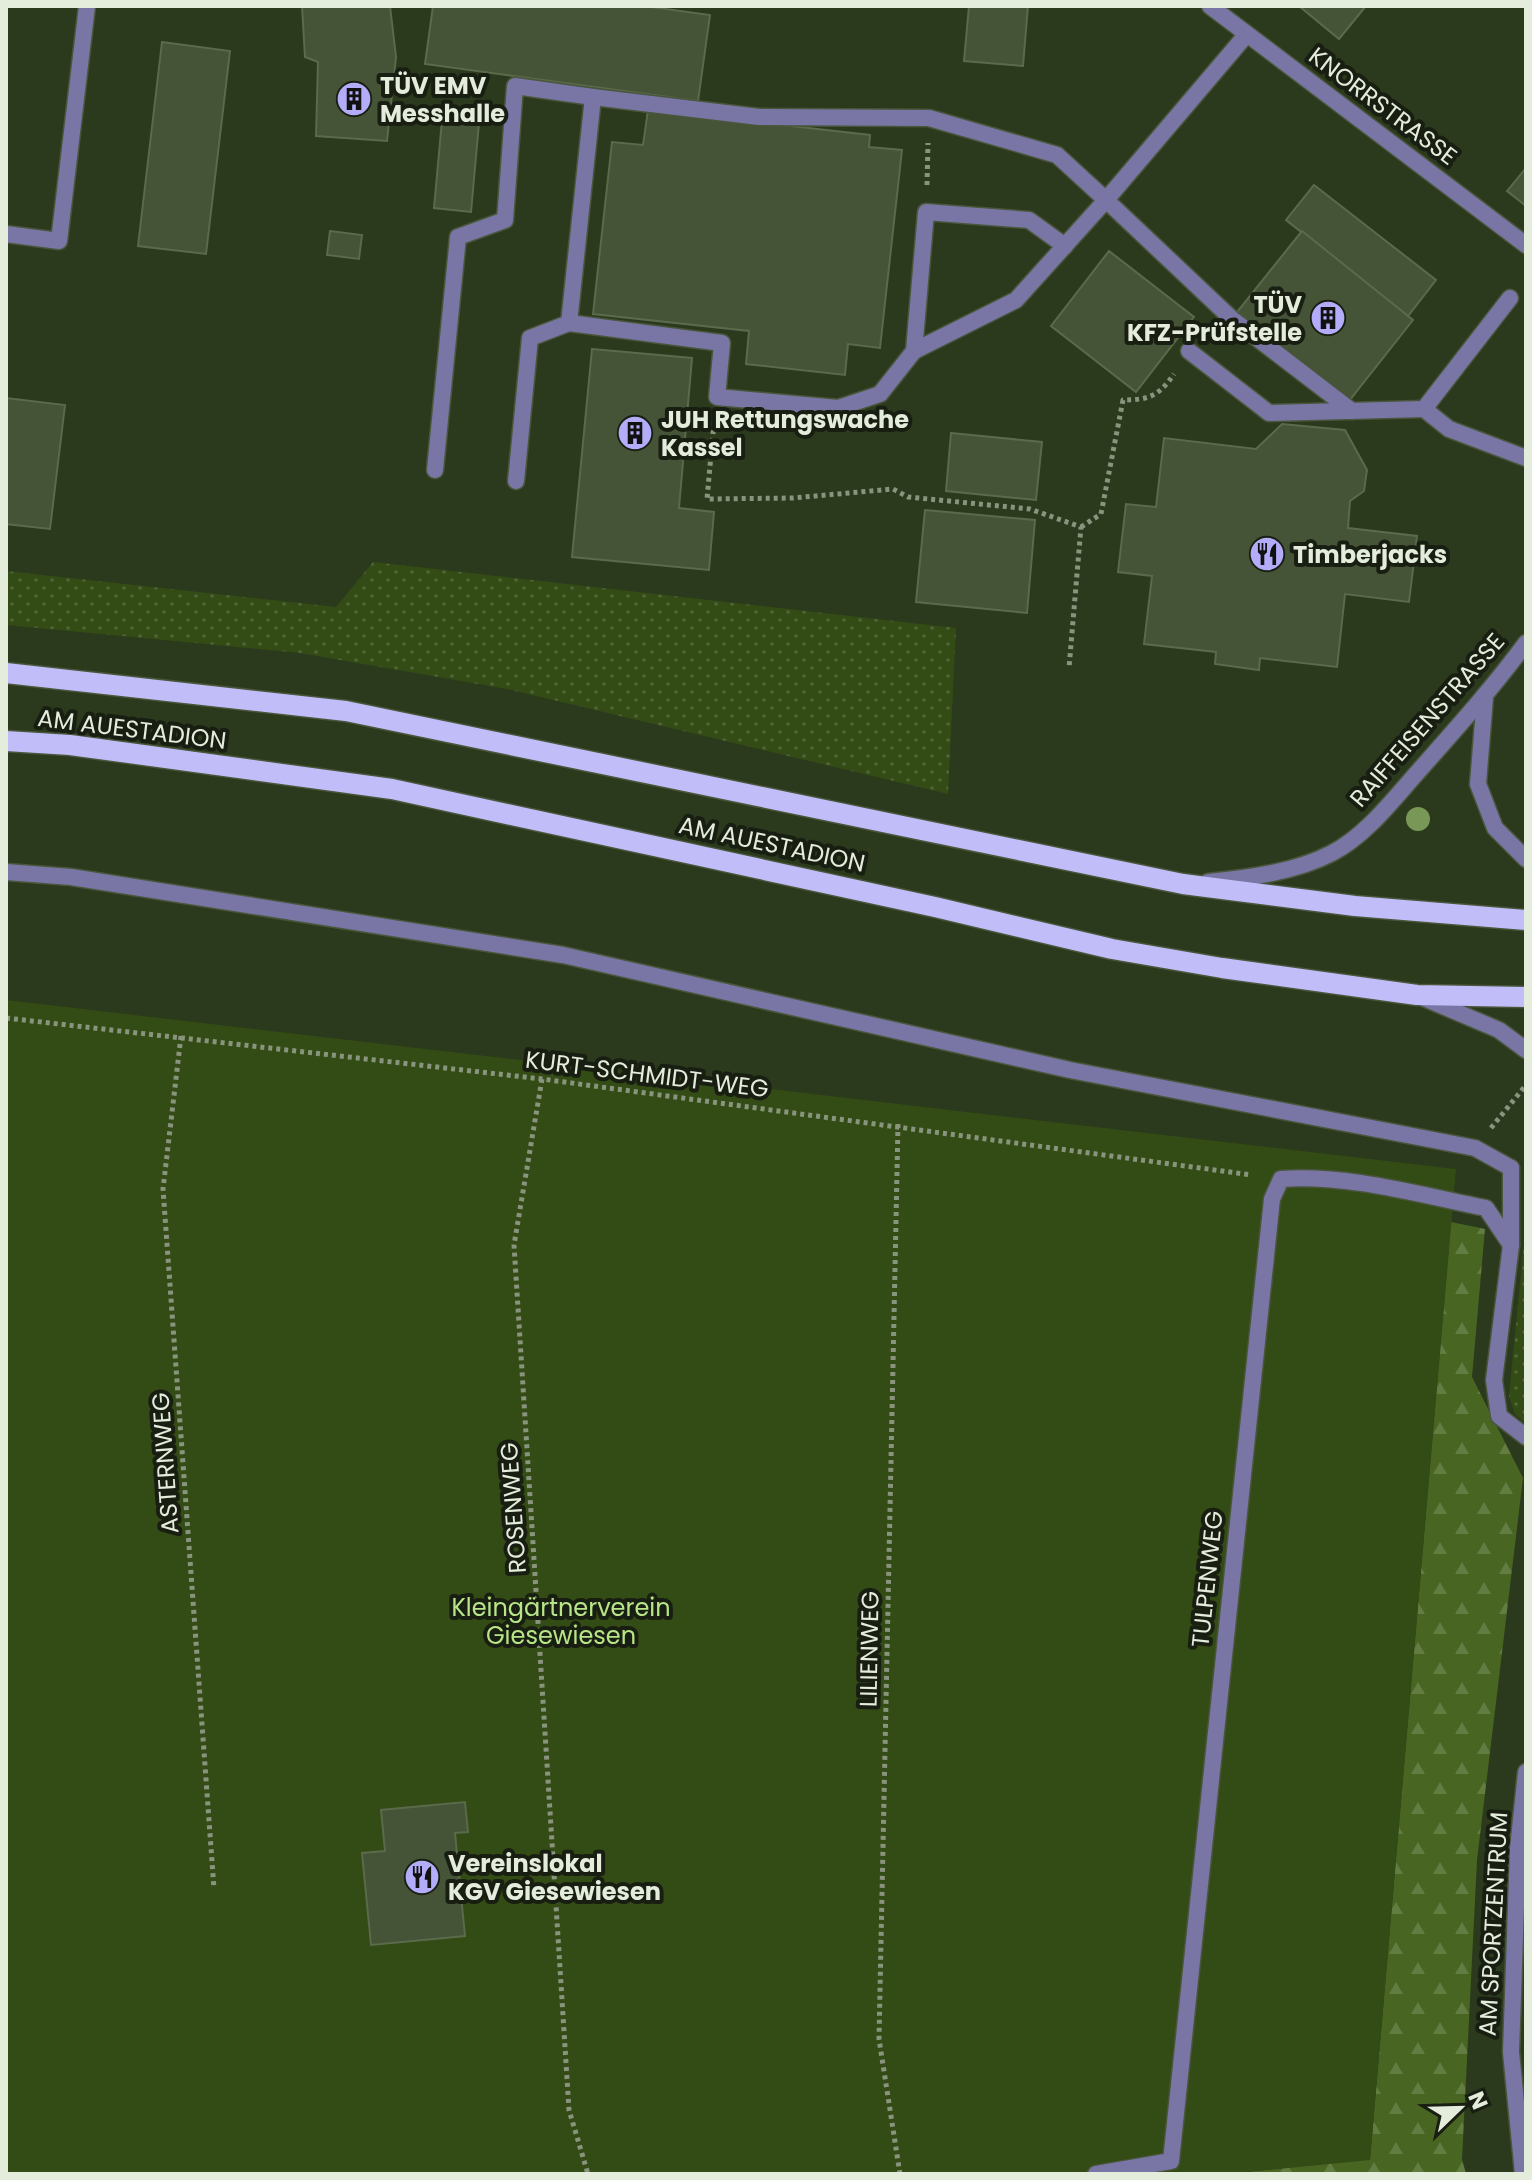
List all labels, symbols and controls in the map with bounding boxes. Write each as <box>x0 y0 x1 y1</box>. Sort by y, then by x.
street label: KNORRSTRASSE <box>1302 39 1464 173</box>
place label: TÜV EMV Messhalle <box>380 69 505 130</box>
building icon: TÜV EMV Messhalle <box>335 80 373 118</box>
place label: TÜV KFZ-Prüfstelle <box>1127 288 1302 349</box>
building icon: TÜV KFZ-Prüfstelle <box>1309 299 1347 337</box>
place label: JUH Rettungswache Kassel <box>661 403 909 464</box>
building icon: JUH Rettungswache Kassel <box>616 414 654 452</box>
restaurant icon: Timberjacks <box>1248 535 1286 573</box>
place label: Timberjacks <box>1293 538 1447 571</box>
street label: RAIFFEISENSTRASSE <box>1342 626 1512 814</box>
street label: AM AUESTADION <box>36 701 228 757</box>
street label: AM AUESTADION <box>676 808 868 880</box>
street label: KURT-SCHMIDT-WEG <box>524 1043 770 1105</box>
street label: ASTERNWEG <box>144 1391 186 1535</box>
street label: ROSENWEG <box>492 1441 534 1575</box>
street label: TULPENWEG <box>1183 1509 1231 1649</box>
park label: Kleingärtnerverein Giesewiesen <box>451 1591 671 1652</box>
street label: LILIENWEG <box>851 1591 887 1707</box>
street label: AM SPORTZENTRUM <box>1471 1811 1515 2037</box>
place label: Vereinslokal KGV Giesewiesen <box>448 1847 661 1908</box>
restaurant icon: Vereinslokal KGV Giesewiesen <box>403 1858 441 1896</box>
north arrow <box>1420 2068 1500 2148</box>
text: N <box>1460 2087 1495 2114</box>

